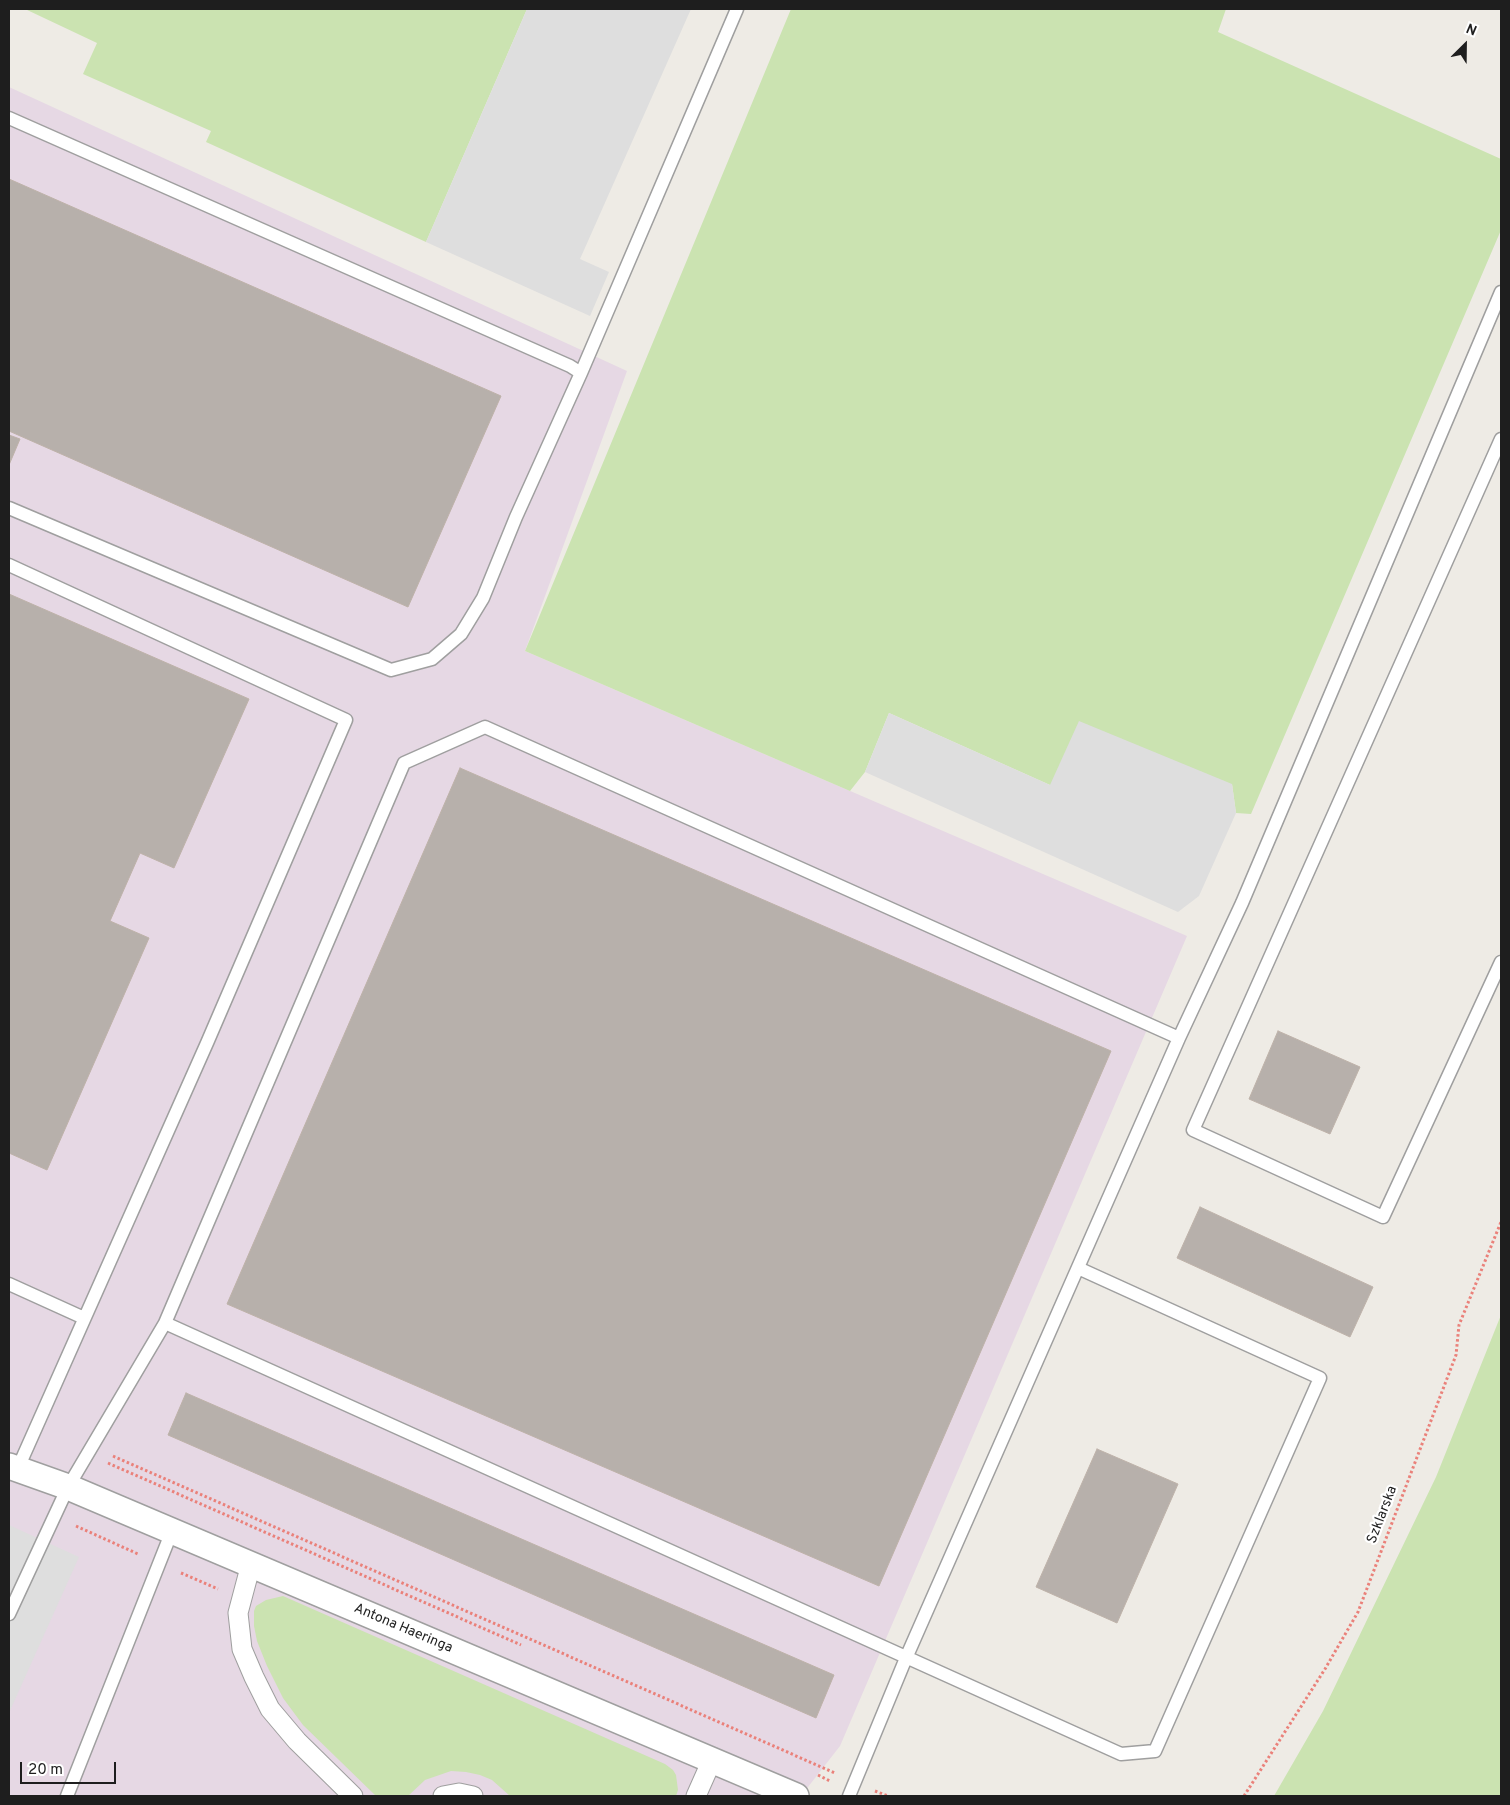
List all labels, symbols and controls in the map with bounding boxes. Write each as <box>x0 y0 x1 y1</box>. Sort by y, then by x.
north arrow <box>1440 20 1490 70</box>
text: N <box>1463 21 1479 41</box>
street label: Szklarska <box>1364 1484 1402 1546</box>
street label: Antona Haeringa <box>351 1601 455 1657</box>
scale bar <box>22 1752 119 1784</box>
text: 20 m <box>28 1761 63 1780</box>

